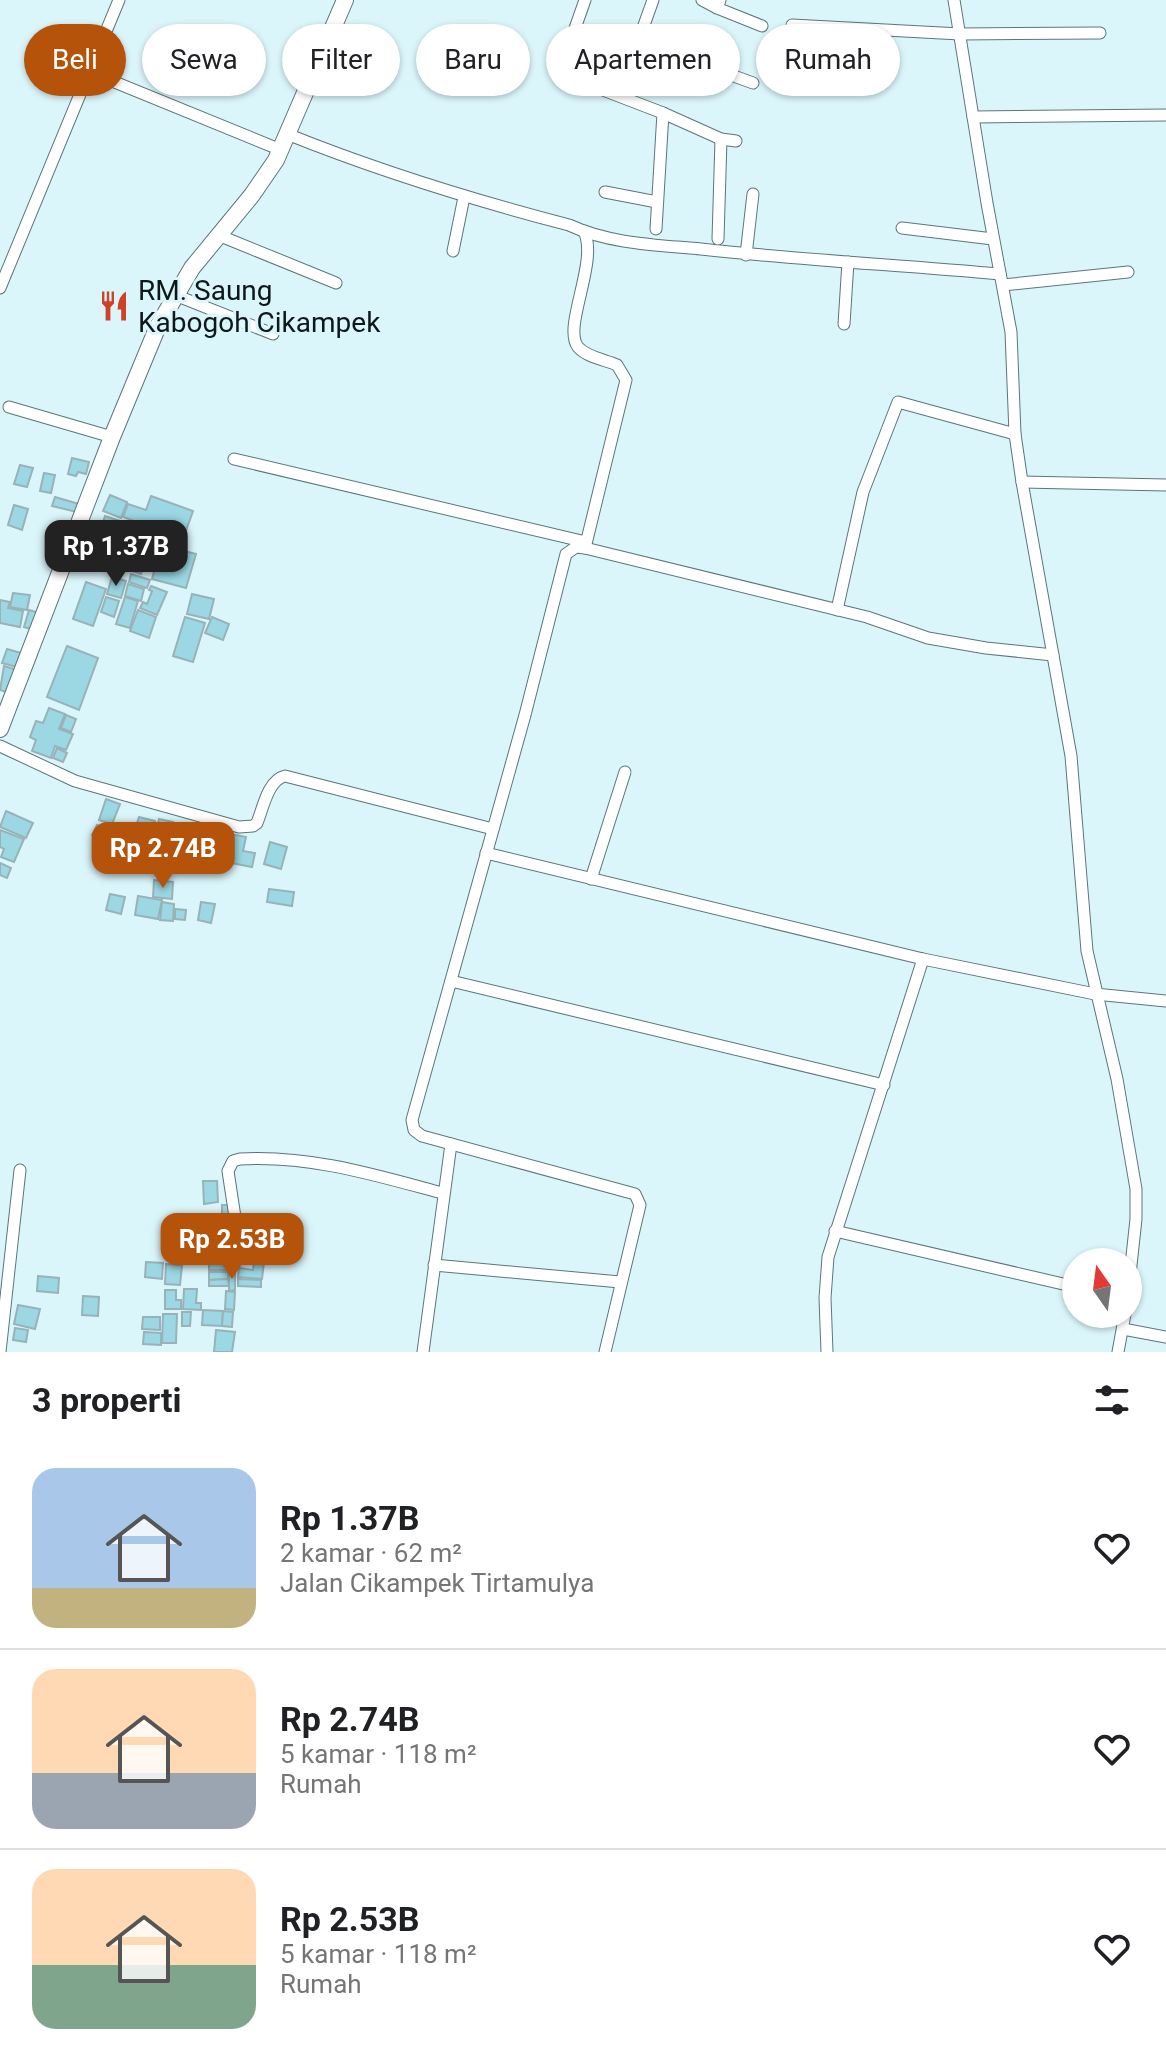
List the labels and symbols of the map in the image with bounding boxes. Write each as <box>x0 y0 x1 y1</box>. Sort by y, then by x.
place label: RM. Saung Kabogoh Cikampek <box>138 274 381 339</box>
restaurant icon: RM. Saung Kabogoh Cikampek <box>97 289 131 323</box>
pin: Rp 1.37B <box>33 520 199 588</box>
pin: Rp 2.74B <box>80 822 246 890</box>
pin: Rp 2.53B <box>149 1213 315 1281</box>
north arrow <box>1062 1248 1142 1328</box>

